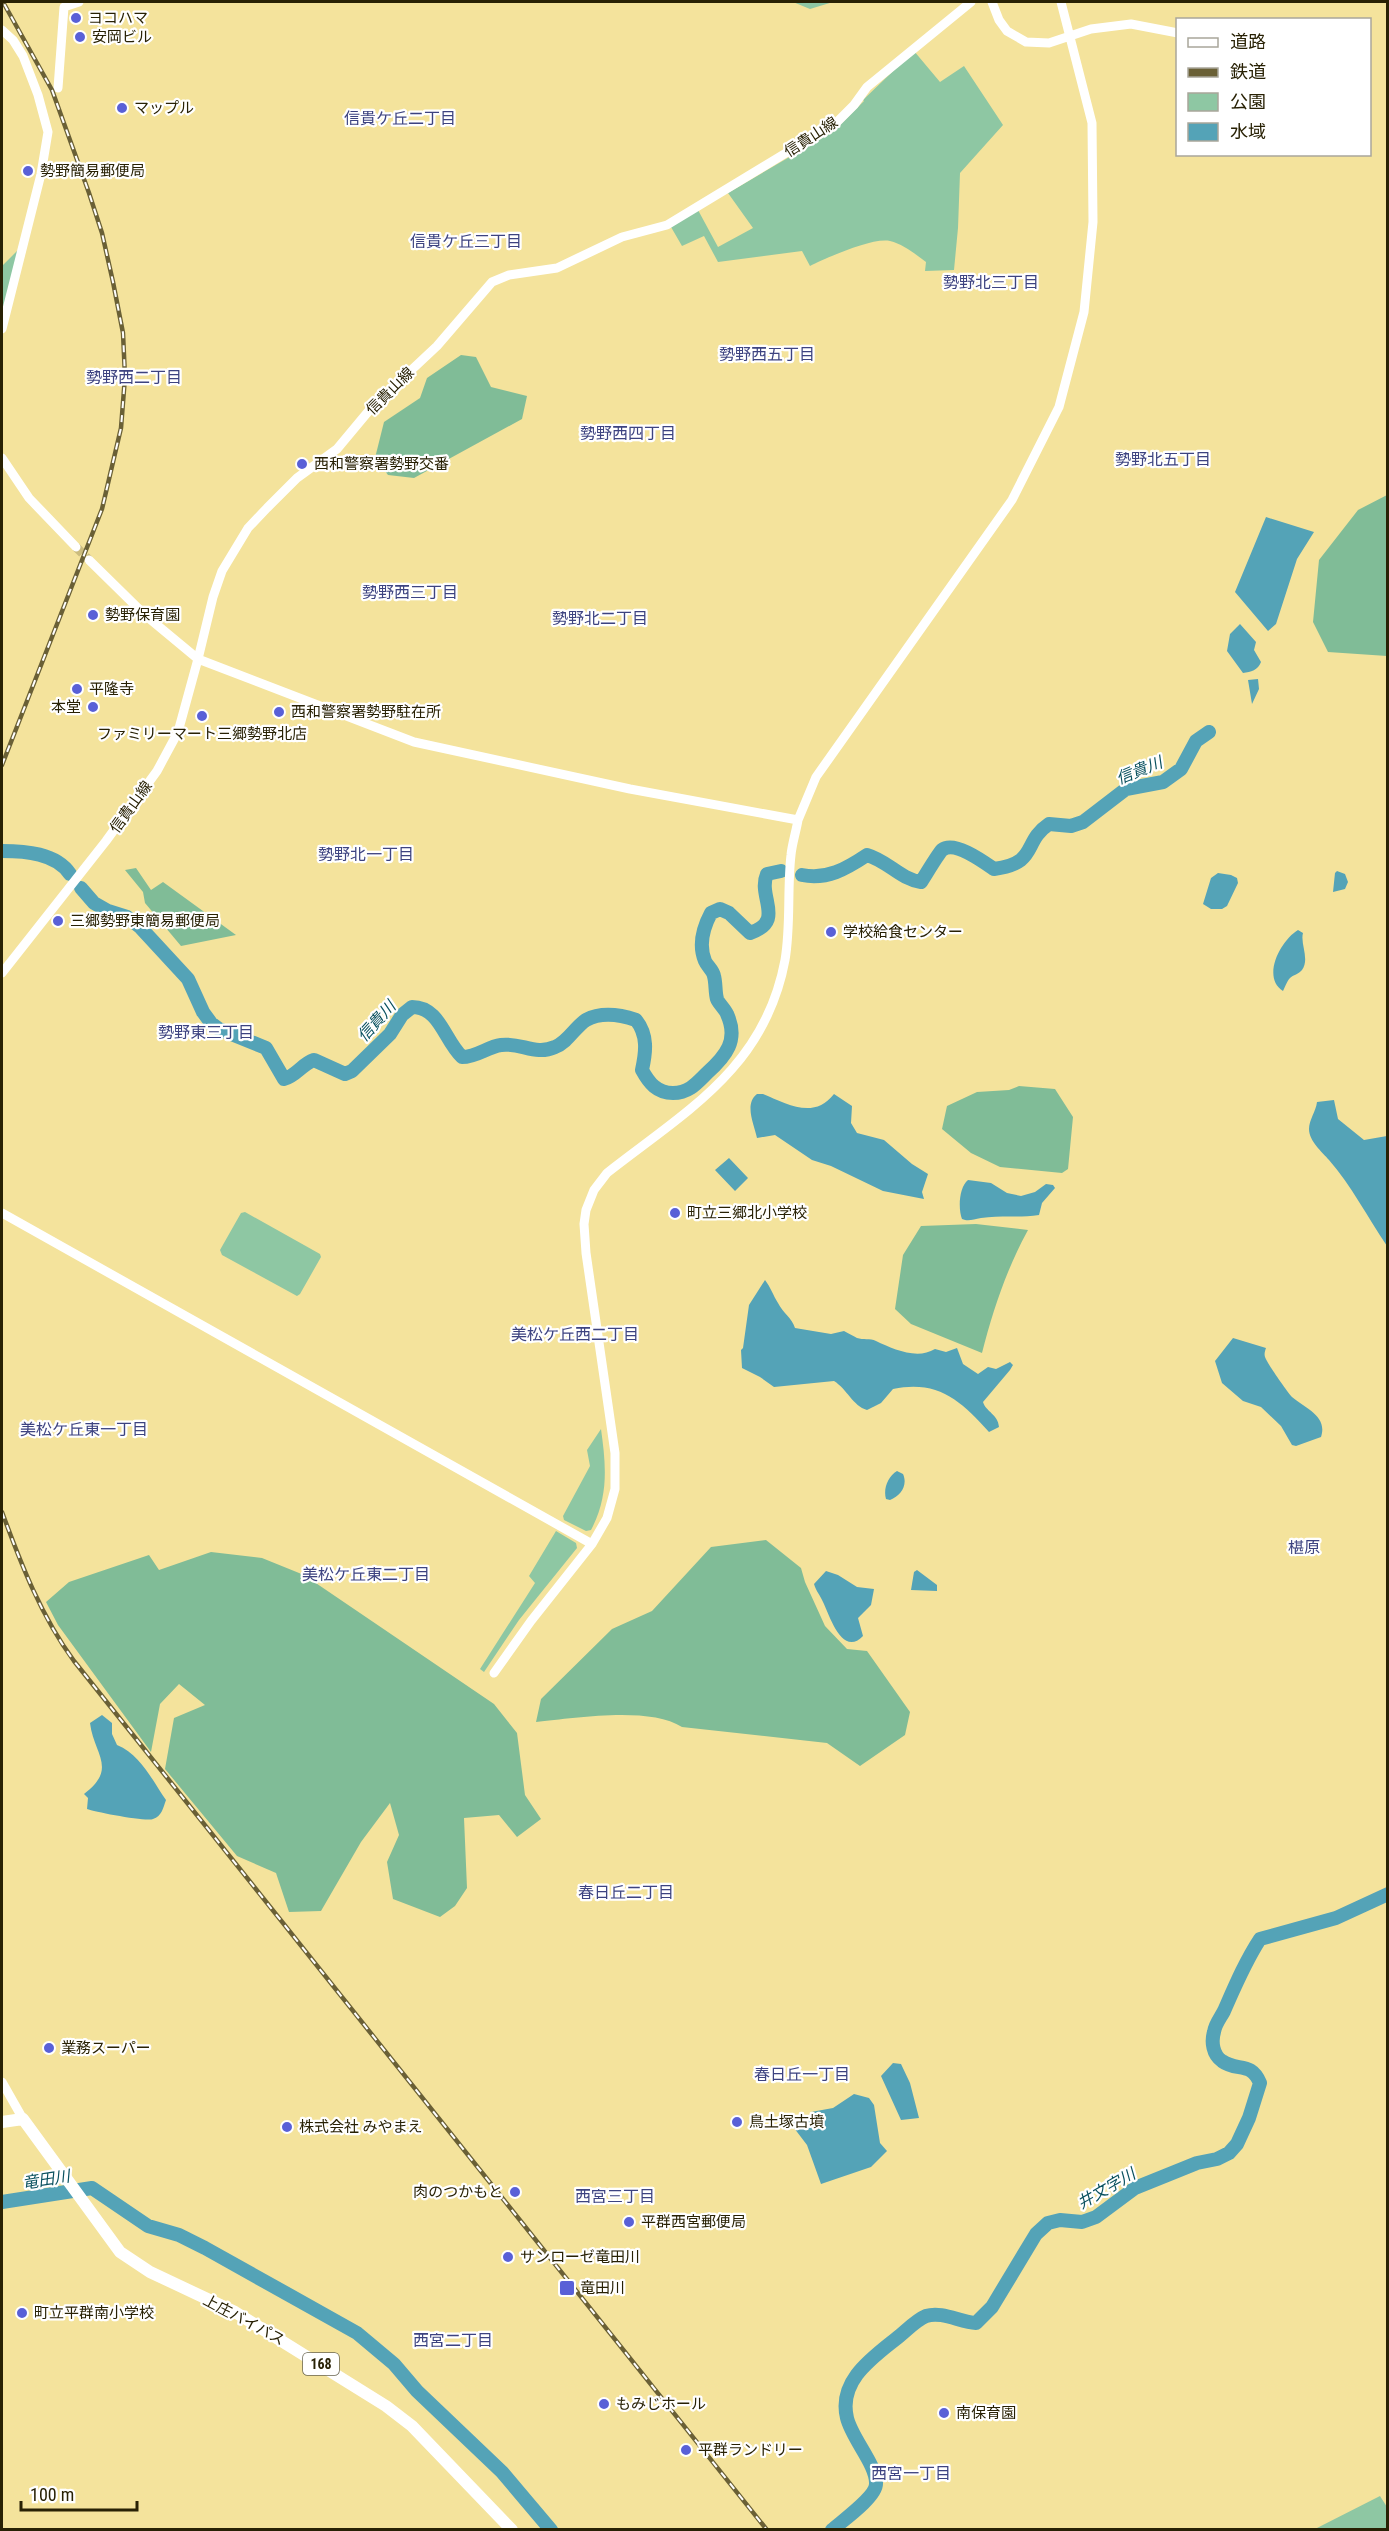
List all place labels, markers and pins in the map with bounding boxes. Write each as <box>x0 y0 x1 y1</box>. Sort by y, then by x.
place label: ヨコハマ <box>88 9 148 27</box>
marker: ヨコハマ <box>69 11 83 25</box>
place label: 安岡ビル <box>92 28 152 46</box>
marker: 安岡ビル <box>73 30 87 44</box>
place label: マップル <box>134 99 194 117</box>
marker: マップル <box>115 101 129 115</box>
place label: 勢野簡易郵便局 <box>40 162 145 180</box>
marker: 勢野簡易郵便局 <box>21 164 35 178</box>
place label: 西和警察署勢野交番 <box>314 455 449 473</box>
marker: 西和警察署勢野交番 <box>295 457 309 471</box>
place label: 勢野保育園 <box>105 606 180 624</box>
marker: 勢野保育園 <box>86 608 100 622</box>
place label: 平隆寺 <box>89 680 134 698</box>
marker: 平隆寺 <box>70 682 84 696</box>
place label: 本堂 <box>51 698 81 716</box>
marker: 本堂 <box>86 700 100 714</box>
place label: 西和警察署勢野駐在所 <box>291 703 441 721</box>
marker: 西和警察署勢野駐在所 <box>272 705 286 719</box>
marker: ファミリーマート三郷勢野北店 <box>195 709 209 723</box>
place label: ファミリーマート三郷勢野北店 <box>97 725 307 743</box>
place label: 三郷勢野東簡易郵便局 <box>70 912 220 930</box>
marker: 三郷勢野東簡易郵便局 <box>51 914 65 928</box>
place label: 学校給食センター <box>843 923 963 941</box>
marker: 学校給食センター <box>824 925 838 939</box>
place label: 町立三郷北小学校 <box>687 1204 807 1222</box>
marker: 町立三郷北小学校 <box>668 1206 682 1220</box>
place label: 業務スーパー <box>61 2039 151 2057</box>
marker: 業務スーパー <box>42 2041 56 2055</box>
place label: 鳥土塚古墳 <box>749 2113 824 2131</box>
marker: 鳥土塚古墳 <box>730 2115 744 2129</box>
place label: 株式会社 みやまえ <box>299 2118 422 2136</box>
marker: 株式会社 みやまえ <box>280 2120 294 2134</box>
place label: 肉のつかもと <box>413 2183 503 2201</box>
marker: 肉のつかもと <box>508 2185 522 2199</box>
place label: 平群西宮郵便局 <box>641 2213 746 2231</box>
marker: 平群西宮郵便局 <box>622 2215 636 2229</box>
place label: サンローゼ竜田川 <box>520 2248 640 2266</box>
marker: サンローゼ竜田川 <box>501 2250 515 2264</box>
marker: 竜田川 <box>558 2279 576 2297</box>
place label: 竜田川 <box>580 2279 625 2297</box>
place label: 町立平群南小学校 <box>34 2304 154 2322</box>
marker: 町立平群南小学校 <box>15 2306 29 2320</box>
place label: もみじホール <box>616 2395 706 2413</box>
marker: もみじホール <box>597 2397 611 2411</box>
place label: 南保育園 <box>956 2404 1016 2422</box>
marker: 南保育園 <box>937 2406 951 2420</box>
place label: 平群ランドリー <box>698 2441 803 2459</box>
marker: 平群ランドリー <box>679 2443 693 2457</box>

